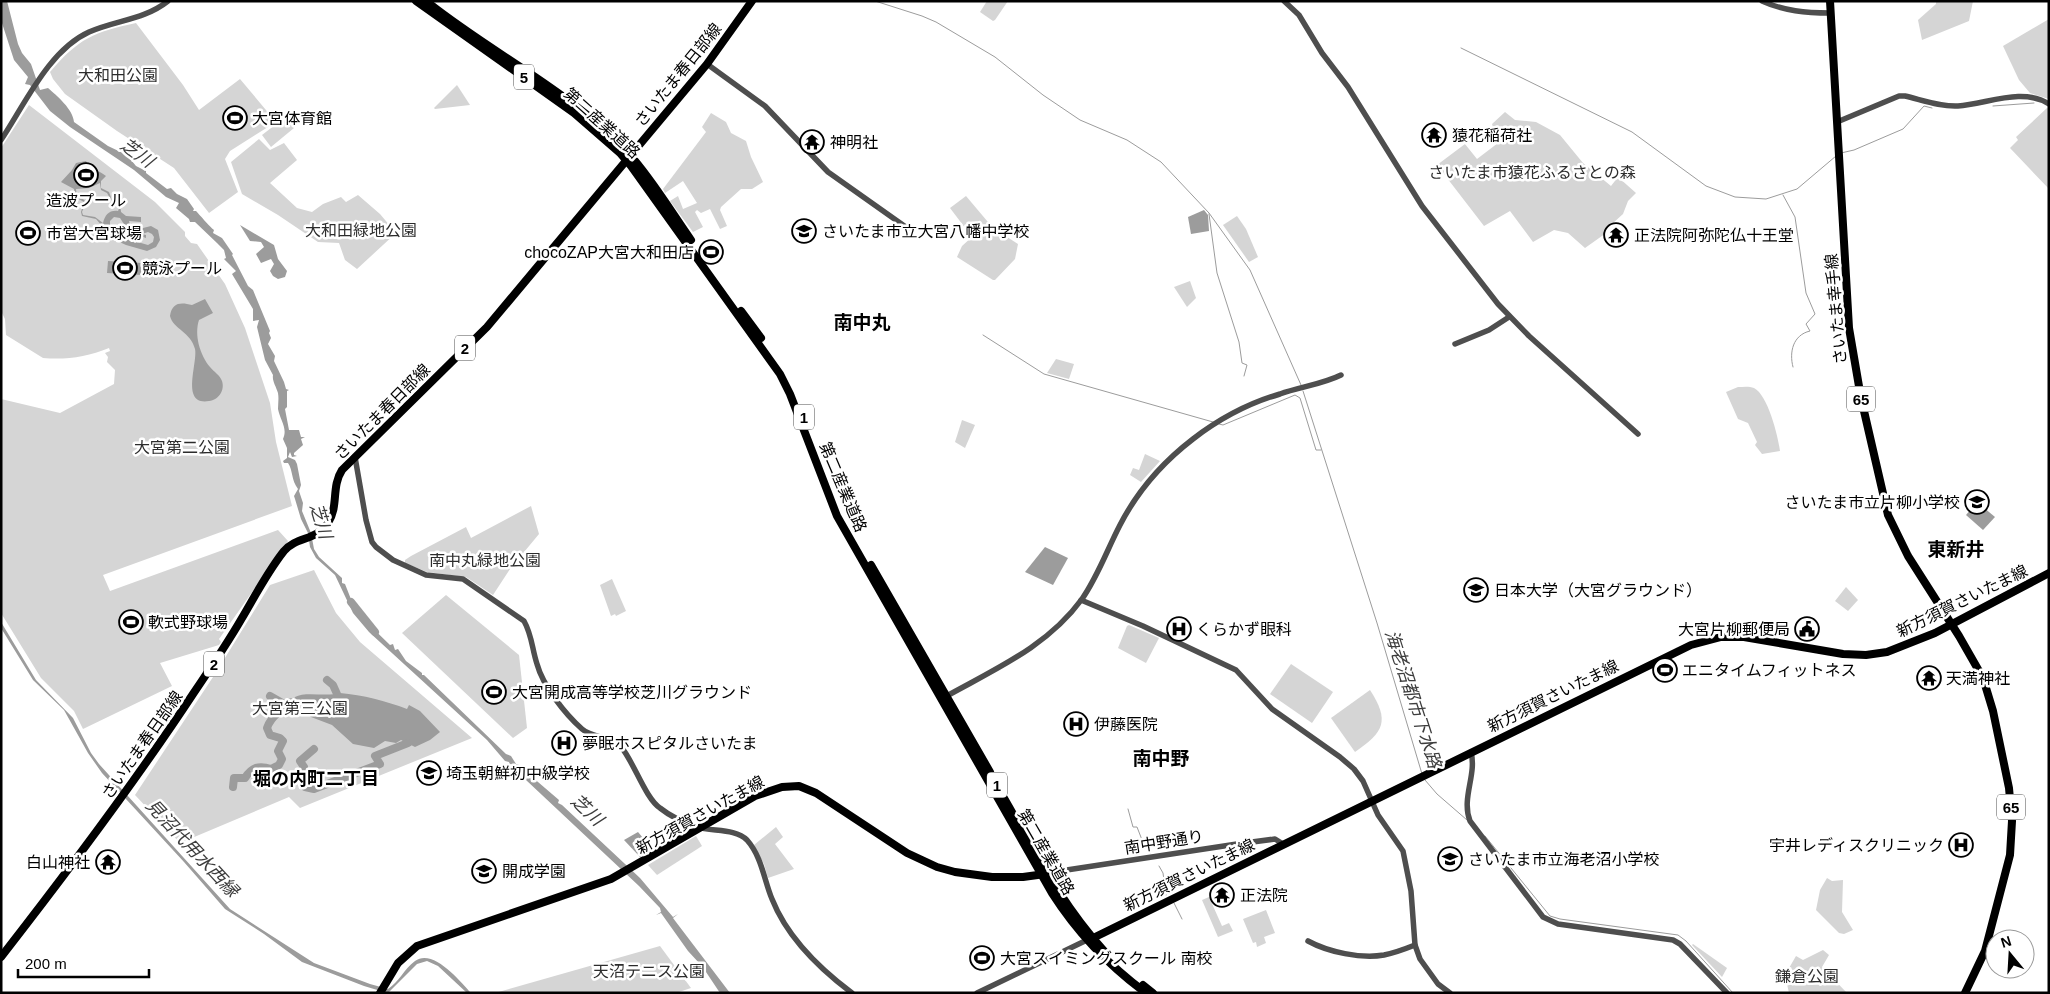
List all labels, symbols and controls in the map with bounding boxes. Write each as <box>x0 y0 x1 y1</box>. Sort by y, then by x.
street label: さいたま春日部線 <box>631 20 725 130</box>
road number: 5 <box>514 64 534 90</box>
park label: 大和田公園 <box>78 67 158 84</box>
street label: 第二産業道路 <box>561 85 643 161</box>
sports icon: 大宮体育館 <box>222 105 248 131</box>
place label: 大宮体育館 <box>252 110 332 127</box>
temple icon: 猿花稲荷社 <box>1421 122 1447 148</box>
place label: 猿花稲荷社 <box>1452 127 1532 144</box>
temple icon: 神明社 <box>799 129 825 155</box>
water label: 芝川 <box>117 134 159 173</box>
place label: 神明社 <box>830 134 878 151</box>
sports icon: 造波プール <box>73 162 99 188</box>
park label: さいたま市猿花ふるさとの森 <box>1428 164 1636 181</box>
place label: 造波プール <box>46 192 126 209</box>
school or university icon: さいたま市立大宮八幡中学校 <box>791 218 817 244</box>
sports icon: 市営大宮球場 <box>15 220 41 246</box>
park label: 大和田緑地公園 <box>305 222 417 239</box>
temple icon: 正法院阿弥陀仏十王堂 <box>1603 222 1629 248</box>
place label: さいたま市立大宮八幡中学校 <box>822 223 1030 240</box>
place label: 市営大宮球場 <box>46 225 142 242</box>
place label: 正法院阿弥陀仏十王堂 <box>1634 227 1794 244</box>
sports icon: chocoZAP大宮大和田店 <box>698 239 724 265</box>
place label: chocoZAP大宮大和田店 <box>524 244 694 261</box>
street label: さいたま幸手線 <box>1823 253 1849 365</box>
sports icon: 競泳プール <box>112 255 138 281</box>
place label: 競泳プール <box>142 260 222 277</box>
district label: 南中丸 <box>833 312 891 333</box>
road number: 2 <box>455 336 475 360</box>
street label: さいたま春日部線 <box>331 361 433 463</box>
road number: 65 <box>1847 386 1875 412</box>
road number: 1 <box>794 404 814 430</box>
park label: 大宮第二公園 <box>134 439 230 456</box>
street label: 第二産業道路 <box>816 439 870 535</box>
school or university icon: さいたま市立片柳小学校 <box>1964 489 1990 515</box>
place label: さいたま市立片柳小学校 <box>1784 494 1960 511</box>
water label: 芝川 <box>306 501 336 543</box>
district label: 東新井 <box>1927 539 1985 560</box>
park label: 南中丸緑地公園 <box>429 552 541 569</box>
street label: 新方須賀さいたま線 <box>1894 562 2030 640</box>
school or university icon: 日本大学（大宮グラウンド） <box>1463 577 1489 603</box>
place label: 日本大学（大宮グラウンド） <box>1494 582 1702 599</box>
sports icon: 軟式野球場 <box>118 609 144 635</box>
place label: 軟式野球場 <box>148 614 228 631</box>
hospital icon: くらかず眼科 <box>1166 616 1192 642</box>
public building icon: 大宮片柳郵便局 <box>1794 616 1820 642</box>
place label: くらかず眼科 <box>1196 621 1292 638</box>
place label: 大宮片柳郵便局 <box>1678 621 1790 638</box>
water label: 海老沼都市下水路 <box>1381 627 1445 772</box>
road number: 2 <box>204 652 224 676</box>
street label: 新方須賀さいたま線 <box>1485 657 1621 735</box>
sports icon: エニタイムフィットネス <box>1652 657 1678 683</box>
place label: エニタイムフィットネス <box>1682 662 1856 679</box>
temple icon: 天満神社 <box>1916 665 1942 691</box>
place label: 天満神社 <box>1946 670 2010 687</box>
sports icon: 大宮開成高等学校芝川グラウンド <box>481 679 507 705</box>
place label: 大宮開成高等学校芝川グラウンド <box>512 684 752 701</box>
street label: さいたま春日部線 <box>98 688 186 802</box>
park label: 大宮第三公園 <box>252 700 348 717</box>
hospital icon: 伊藤医院 <box>1063 711 1089 737</box>
place label: 伊藤医院 <box>1094 716 1158 733</box>
hospital icon: 夢眠ホスピタルさいたま <box>551 730 577 756</box>
place label: 夢眠ホスピタルさいたま <box>582 735 758 752</box>
district label: 南中野 <box>1132 748 1190 769</box>
school or university icon: 埼玉朝鮮初中級学校 <box>416 760 442 786</box>
place label: 埼玉朝鮮初中級学校 <box>446 765 590 782</box>
district label: 堀の内町二丁目 <box>253 769 379 789</box>
road number: 1 <box>987 772 1007 798</box>
street label: 新方須賀さいたま線 <box>633 773 767 857</box>
water label: 芝川 <box>567 790 608 831</box>
road number: 65 <box>1997 794 2025 820</box>
water label: 見沼代用水西縁 <box>142 795 244 902</box>
street label: 第二産業道路 <box>1015 806 1077 898</box>
street label: 南中野通り <box>1123 827 1205 857</box>
hospital icon: 宇井レディスクリニック <box>1948 832 1974 858</box>
street label: 新方須賀さいたま線 <box>1121 836 1257 914</box>
place label: 宇井レディスクリニック <box>1769 837 1944 854</box>
school or university icon: さいたま市立海老沼小学校 <box>1437 846 1463 872</box>
temple icon: 白山神社 <box>95 849 121 875</box>
place label: さいたま市立海老沼小学校 <box>1468 851 1660 868</box>
place label: 白山神社 <box>26 854 90 871</box>
school or university icon: 開成学園 <box>471 858 497 884</box>
place label: 開成学園 <box>502 863 566 880</box>
temple icon: 正法院 <box>1209 882 1235 908</box>
place label: 正法院 <box>1240 887 1288 904</box>
north arrow <box>1985 929 2035 979</box>
text: N <box>1999 932 2013 951</box>
sports icon: 大宮スイミングスクール 南校 <box>969 945 995 971</box>
scale bar <box>18 946 149 978</box>
place label: 大宮スイミングスクール 南校 <box>1000 950 1212 967</box>
text: 200 m <box>25 955 67 972</box>
park label: 天沼テニス公園 <box>593 963 705 980</box>
park label: 鎌倉公園 <box>1775 968 1839 985</box>

